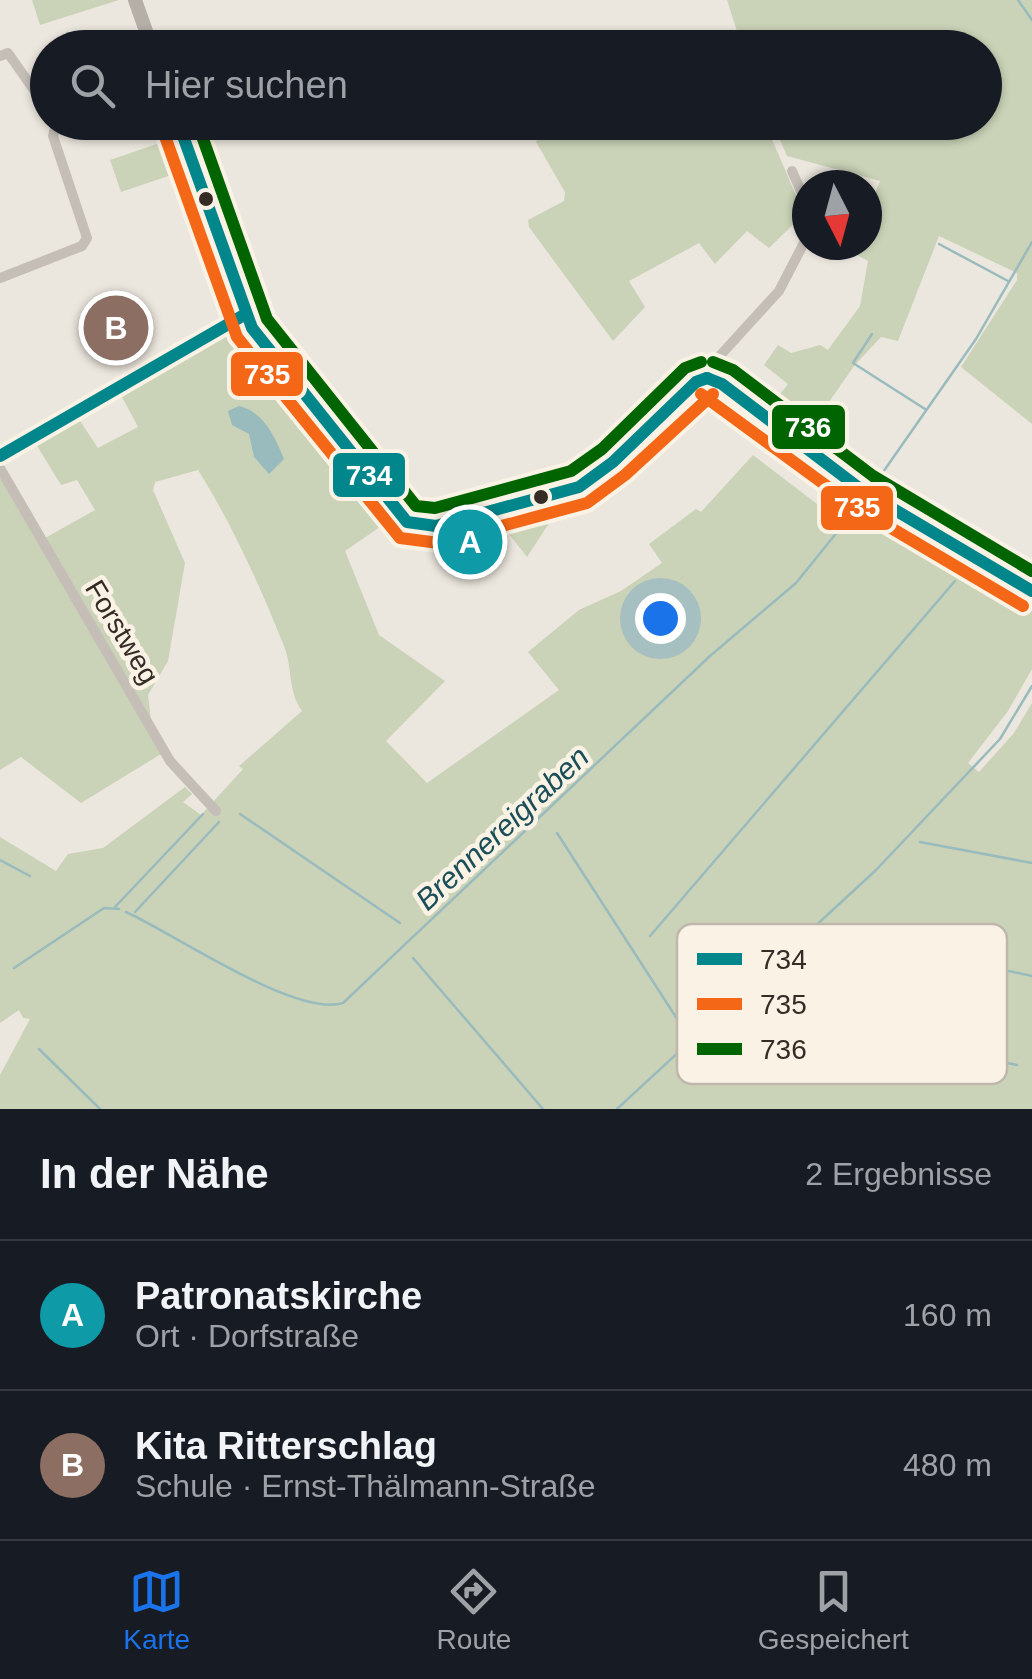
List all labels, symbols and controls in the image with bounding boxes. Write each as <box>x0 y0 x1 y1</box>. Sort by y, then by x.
search box <box>30 30 1002 140</box>
icon: search <box>65 58 120 113</box>
text: Hier suchen <box>145 64 348 106</box>
north arrow <box>792 170 882 260</box>
unlabelled marker <box>196 189 216 209</box>
pin: B <box>84 290 148 366</box>
line badge: 735 <box>229 350 305 398</box>
text: 735 <box>244 359 290 390</box>
line badge: 736 <box>770 403 847 451</box>
text: 736 <box>785 412 831 443</box>
line badge: 734 <box>331 451 407 499</box>
text: 734 <box>346 460 393 491</box>
line badge: 735 <box>819 484 895 532</box>
unlabelled marker <box>531 487 551 507</box>
text: 735 <box>834 492 880 523</box>
pin: A <box>438 504 502 580</box>
street label: Forstweg <box>79 575 165 689</box>
your location <box>635 593 686 644</box>
water label: Brennereigraben <box>409 740 595 916</box>
legend <box>677 924 1007 1084</box>
text: 734 <box>760 944 807 975</box>
text: 735 <box>760 989 807 1020</box>
text: 736 <box>760 1034 807 1065</box>
text: In der Nähe <box>40 1150 269 1197</box>
text: 2 Ergebnisse <box>805 1156 992 1192</box>
text: Patronatskirche <box>135 1275 422 1317</box>
text: A <box>61 1297 84 1333</box>
text: 160 m <box>903 1297 992 1333</box>
text: Ort · Dorfstraße <box>135 1318 359 1354</box>
text: Kita Ritterschlag <box>135 1425 437 1467</box>
text: B <box>61 1447 84 1483</box>
text: 480 m <box>903 1447 992 1483</box>
text: Schule · Ernst-Thälmann-Straße <box>135 1468 596 1504</box>
tab: Karte <box>123 1564 190 1656</box>
tab: Route <box>437 1564 511 1656</box>
tab: Gespeichert <box>758 1564 909 1656</box>

